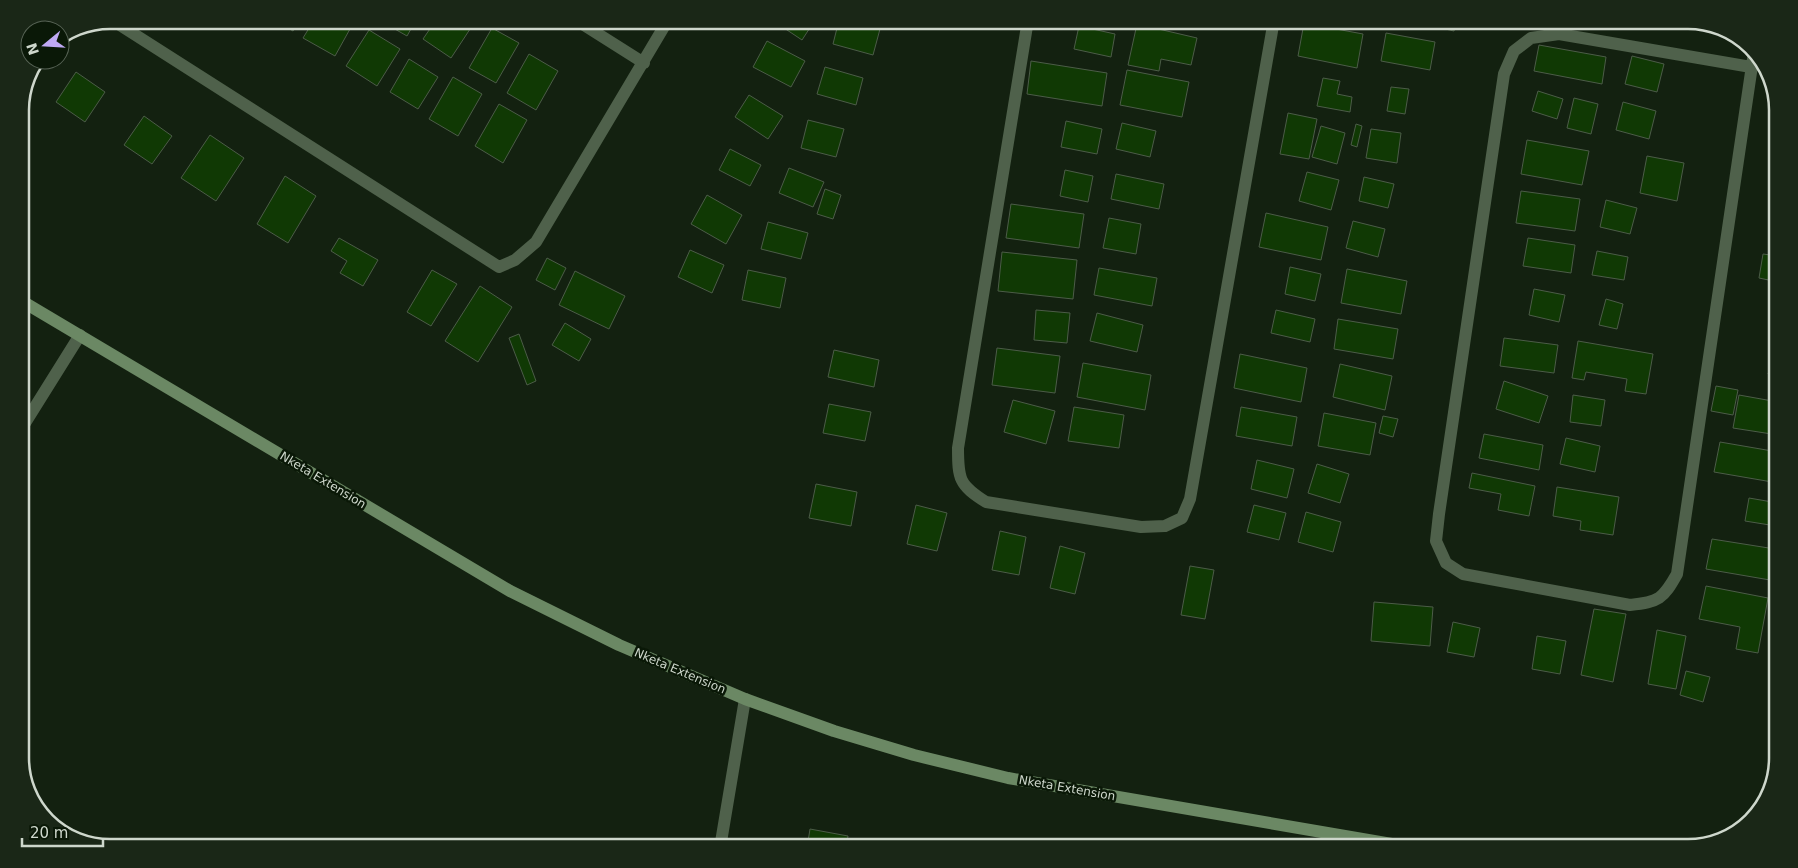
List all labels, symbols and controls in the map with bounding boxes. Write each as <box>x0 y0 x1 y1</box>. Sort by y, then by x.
north arrow <box>20 20 70 70</box>
text: N <box>23 41 42 57</box>
street label: Nketa Extension <box>278 449 368 511</box>
street label: Nketa Extension <box>632 645 728 697</box>
street label: Nketa Extension <box>1018 773 1116 803</box>
scale bar <box>22 816 104 848</box>
text: 20 m <box>30 824 68 842</box>

